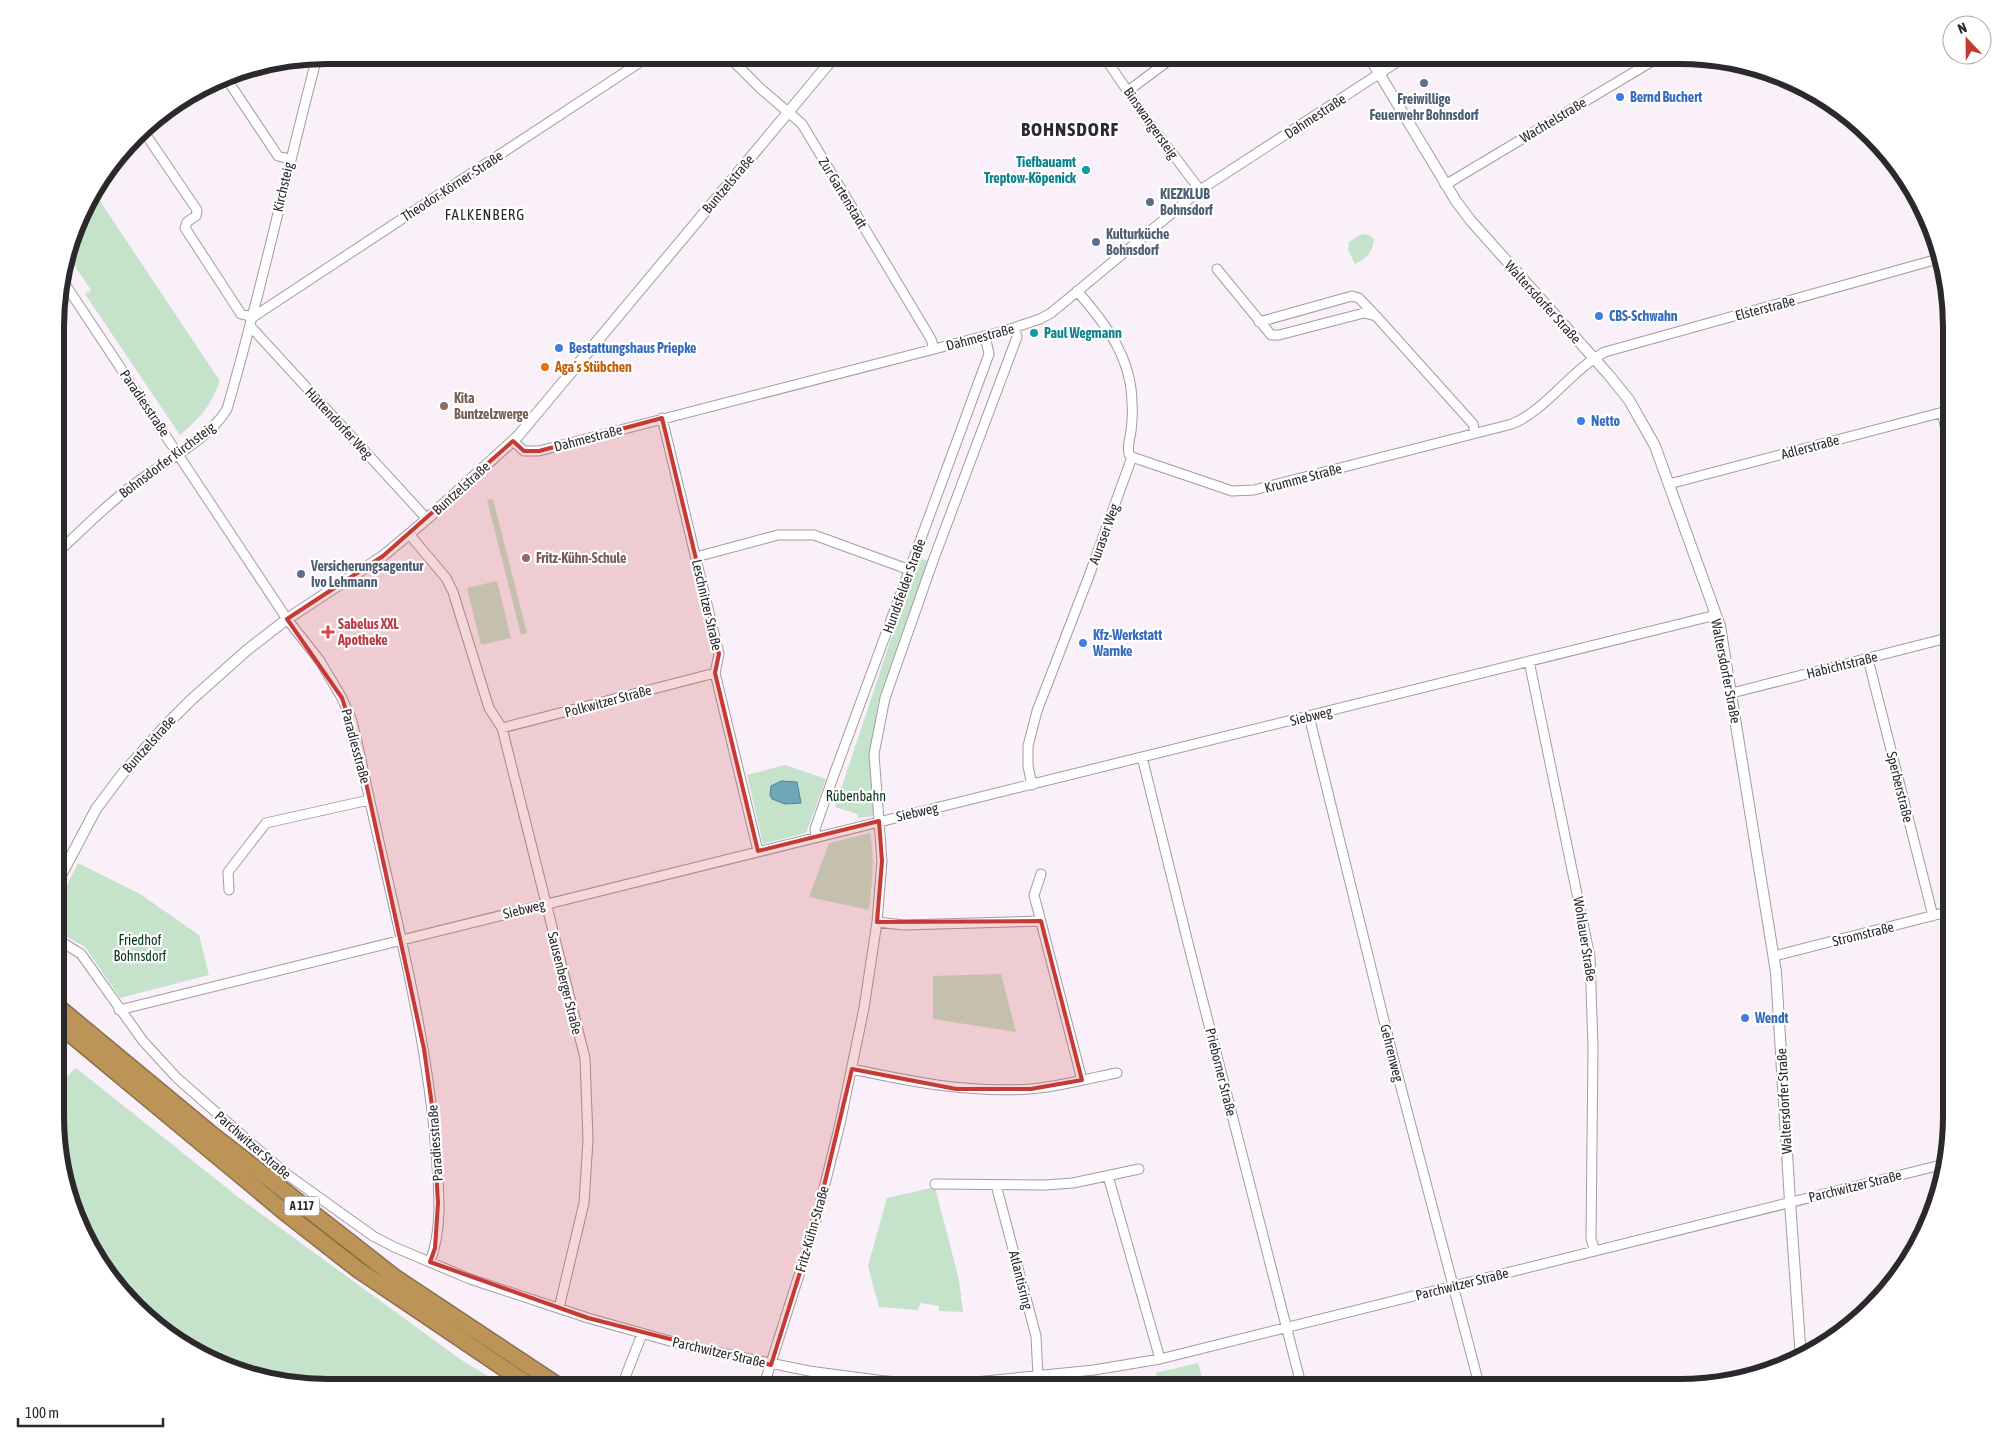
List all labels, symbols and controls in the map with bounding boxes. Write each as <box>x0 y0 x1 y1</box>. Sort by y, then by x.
north arrow <box>1942 15 1992 65</box>
text: N <box>1955 19 1969 37</box>
marker: Freiwillige Feuerwehr Bohnsdorf <box>1418 77 1430 89</box>
street label: Binswangersteig <box>1120 84 1182 162</box>
place label: Bernd Buchert <box>1630 89 1702 105</box>
street label: Dahmestraße <box>1281 90 1349 142</box>
place label: Freiwillige Feuerwehr Bohnsdorf <box>1369 91 1479 123</box>
marker: Bernd Buchert <box>1614 91 1626 103</box>
street label: Wachtelstraße <box>1517 94 1589 146</box>
district label: BOHNSDORF <box>1021 118 1119 140</box>
street label: Theodor-Körner-Straße <box>398 147 506 225</box>
street label: Buntzelstraße <box>699 151 757 217</box>
street label: Zur Gartenstadt <box>815 154 871 232</box>
place label: Tiefbauamt Treptow-Köpenick <box>984 154 1077 186</box>
street label: Kirchsteig <box>270 161 296 213</box>
marker: Tiefbauamt Treptow-Köpenick <box>1080 164 1092 176</box>
place label: KIEZKLUB Bohnsdorf <box>1160 186 1213 218</box>
marker: KIEZKLUB Bohnsdorf <box>1144 196 1156 208</box>
district label: FALKENBERG <box>445 206 525 223</box>
place label: Kulturküche Bohnsdorf <box>1106 226 1169 258</box>
marker: Kulturküche Bohnsdorf <box>1090 236 1102 248</box>
street label: Waltersdorfer Straße <box>1502 257 1584 347</box>
street label: Elsterstraße <box>1733 292 1797 324</box>
place label: CBS-Schwahn <box>1609 308 1678 324</box>
marker: CBS-Schwahn <box>1593 310 1605 322</box>
street label: Dahmestraße <box>944 320 1016 354</box>
place label: Paul Wegmann <box>1044 325 1122 341</box>
marker: Paul Wegmann <box>1028 327 1040 339</box>
place label: Bestattungshaus Priepke <box>569 340 696 356</box>
marker: Bestattungshaus Priepke <box>553 342 565 354</box>
place label: Aga´s Stübchen <box>554 359 632 375</box>
marker: Aga´s Stübchen <box>539 361 551 373</box>
street label: Paradiesstraße <box>117 367 173 439</box>
street label: Hüttendorfer Weg <box>302 384 376 462</box>
place label: Kita Buntzelzwerge <box>454 390 529 422</box>
marker: Kita Buntzelzwerge <box>438 400 450 412</box>
place label: Netto <box>1591 413 1621 429</box>
marker: Netto <box>1575 415 1587 427</box>
street label: Bohnsdorfer Kirchsteig <box>116 419 218 501</box>
street label: Dahmestraße <box>552 421 624 455</box>
street label: Adlerstraße <box>1779 432 1841 462</box>
street label: Buntzelstraße <box>429 458 493 518</box>
street label: Krumme Straße <box>1263 460 1343 496</box>
street label: Auraser Weg <box>1086 501 1122 567</box>
street label: Hundsfelder Straße <box>879 537 929 635</box>
place label: Fritz-Kühn-Schule <box>536 550 626 566</box>
marker: Fritz-Kühn-Schule <box>520 552 532 564</box>
place label: Versicherungsagentur Ivo Lehmann <box>310 558 424 590</box>
street label: Leschnitzer Straße <box>689 558 725 652</box>
marker: Versicherungsagentur Ivo Lehmann <box>295 568 307 580</box>
place label: Sabelus XXL Apotheke <box>337 616 399 648</box>
street label: Waltersdorfer Straße <box>1708 617 1744 725</box>
marker: Sabelus XXL Apotheke <box>322 626 334 638</box>
place label: Kfz-Werkstatt Warnke <box>1092 627 1162 659</box>
marker: Kfz-Werkstatt Warnke <box>1077 637 1089 649</box>
street label: Habichtstraße <box>1805 648 1879 682</box>
street label: Polkwitzer Straße <box>563 682 653 720</box>
street label: Siebweg <box>1288 703 1334 729</box>
street label: Paradiesstraße <box>338 707 374 785</box>
street label: Buntzelstraße <box>119 712 179 776</box>
street label: Sperberstraße <box>1883 750 1917 824</box>
park label: Rübenbahn <box>826 788 886 804</box>
street label: Siebweg <box>894 799 940 825</box>
street label: Wohlauer Straße <box>1570 895 1600 983</box>
street label: Siebweg <box>501 896 547 922</box>
street label: Stromstraße <box>1831 919 1895 949</box>
street label: Sausenberger Straße <box>545 930 585 1036</box>
park label: Friedhof Bohnsdorf <box>114 932 167 964</box>
place label: Wendt <box>1754 1010 1789 1026</box>
marker: Wendt <box>1739 1012 1751 1024</box>
street label: Gehrenweg <box>1377 1023 1407 1083</box>
street label: Prieborner Straße <box>1202 1026 1240 1118</box>
street label: Waltersdorfer Straße <box>1773 1048 1795 1154</box>
street label: Paradiesstraße <box>424 1104 446 1182</box>
street label: Parchwitzer Straße <box>212 1108 294 1182</box>
street label: Parchwitzer Straße <box>1807 1167 1903 1205</box>
street label: Fritz-Kühn-Straße <box>792 1184 832 1274</box>
road number: A 117 <box>284 1196 320 1216</box>
street label: Atlantisring <box>1006 1249 1036 1311</box>
street label: Parchwitzer Straße <box>1414 1265 1510 1303</box>
street label: Parchwitzer Straße <box>671 1333 767 1371</box>
scale bar <box>18 1396 162 1428</box>
text: 100 m <box>25 1404 59 1421</box>

